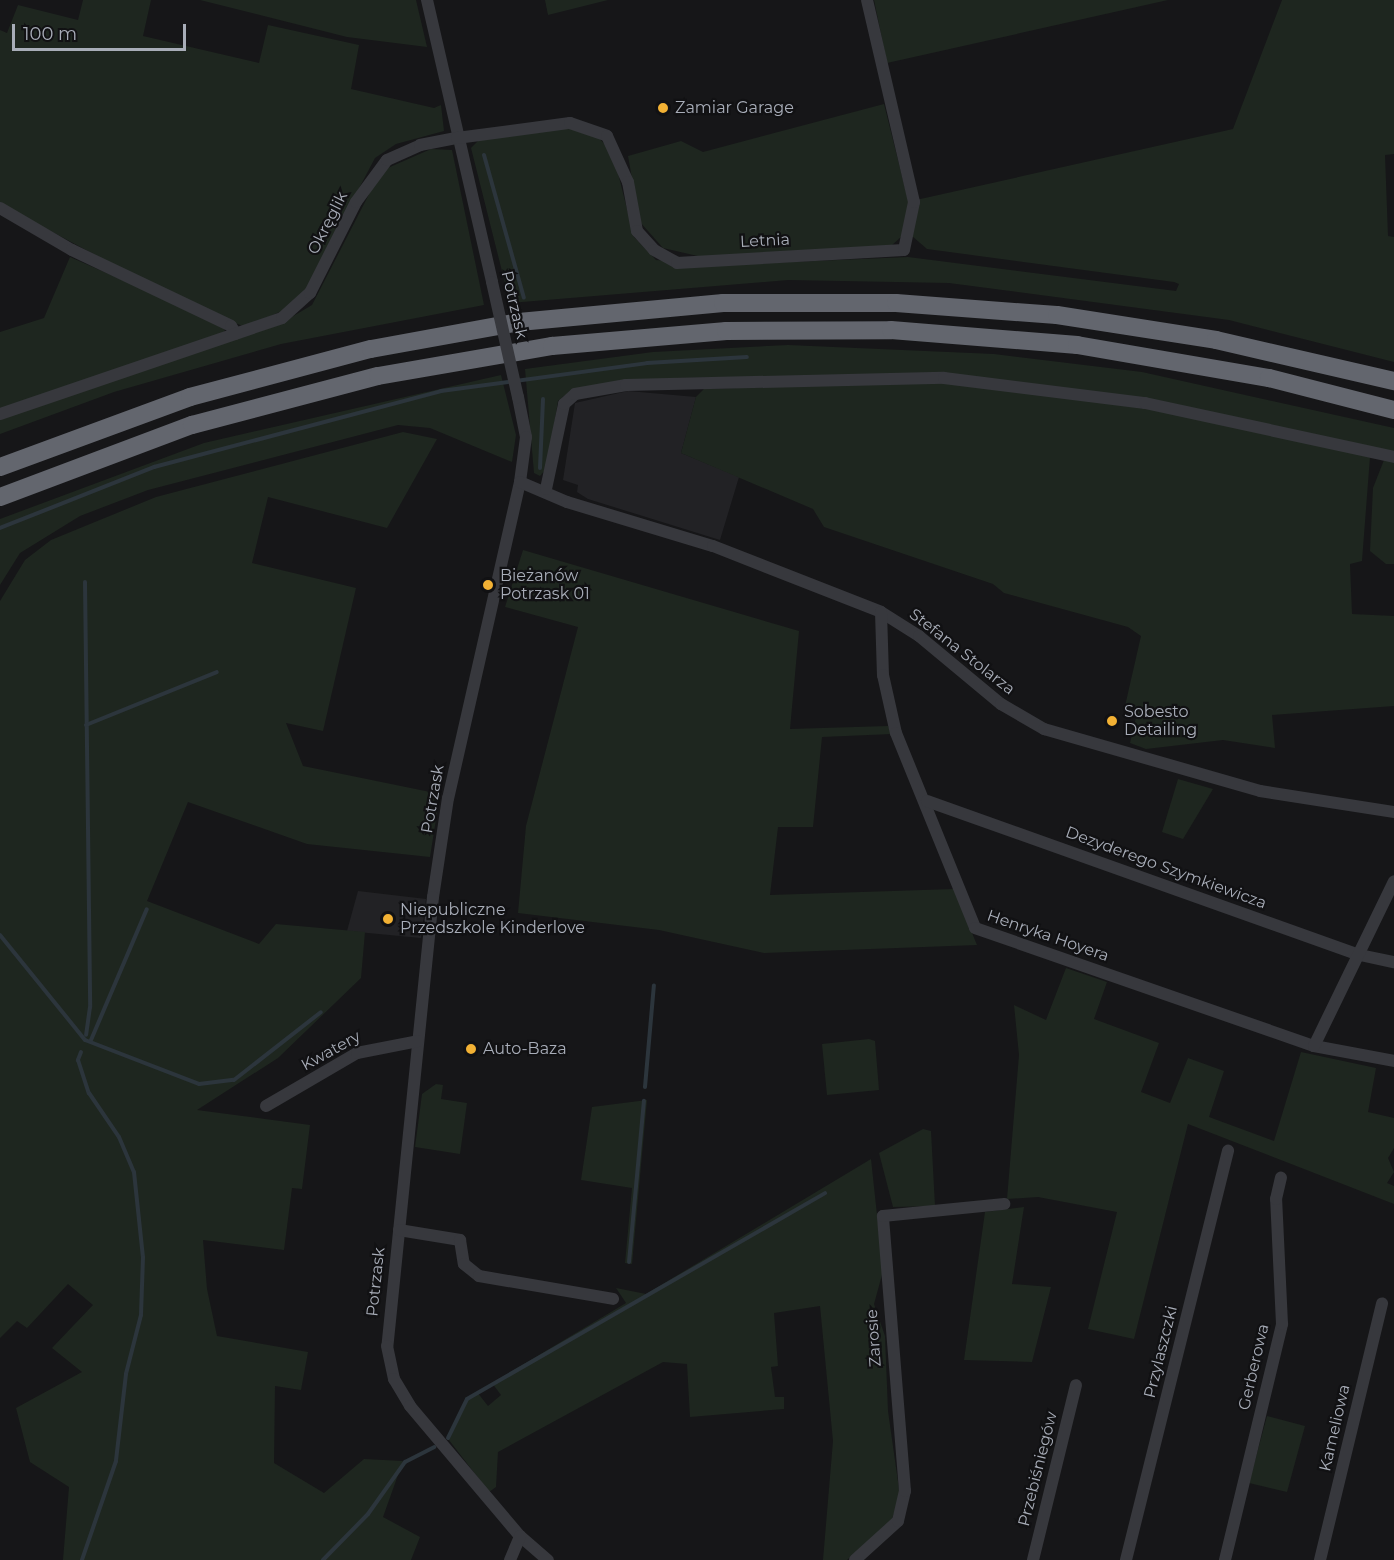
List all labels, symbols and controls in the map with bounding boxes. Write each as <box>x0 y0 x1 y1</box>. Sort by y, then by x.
scale bar <box>15 12 189 50</box>
text: 100 m <box>23 23 77 45</box>
place label: Zamiar Garage <box>675 98 794 118</box>
marker: Zamiar Garage <box>656 101 670 115</box>
street label: Okręglik <box>304 188 352 258</box>
street label: Letnia <box>740 230 790 252</box>
street label: Potrzask <box>497 269 531 341</box>
place label: Bieżanów Potrzask 01 <box>500 566 590 604</box>
marker: Bieżanów Potrzask 01 <box>481 578 495 592</box>
street label: Stefana Stolarza <box>905 605 1019 699</box>
place label: Sobesto Detailing <box>1124 702 1197 740</box>
marker: Sobesto Detailing <box>1105 714 1119 728</box>
street label: Potrzask <box>418 763 448 835</box>
street label: Dezyderego Szymkiewicza <box>1063 823 1269 913</box>
place label: Niepubliczne Przedszkole Kinderlove <box>400 900 585 938</box>
street label: Henryka Hoyera <box>985 906 1111 966</box>
marker: Niepubliczne Przedszkole Kinderlove <box>381 912 395 926</box>
street label: Kwatery <box>298 1027 364 1075</box>
place label: Auto-Baza <box>483 1039 567 1059</box>
marker: Auto-Baza <box>464 1042 478 1056</box>
street label: Potrzask <box>363 1247 389 1317</box>
street label: Przylaszczki <box>1140 1304 1182 1400</box>
street label: Zarosie <box>862 1308 886 1368</box>
street label: Gerberowa <box>1235 1322 1273 1412</box>
street label: Kameliowa <box>1316 1383 1354 1473</box>
street label: Przebiśniegów <box>1014 1410 1062 1528</box>

